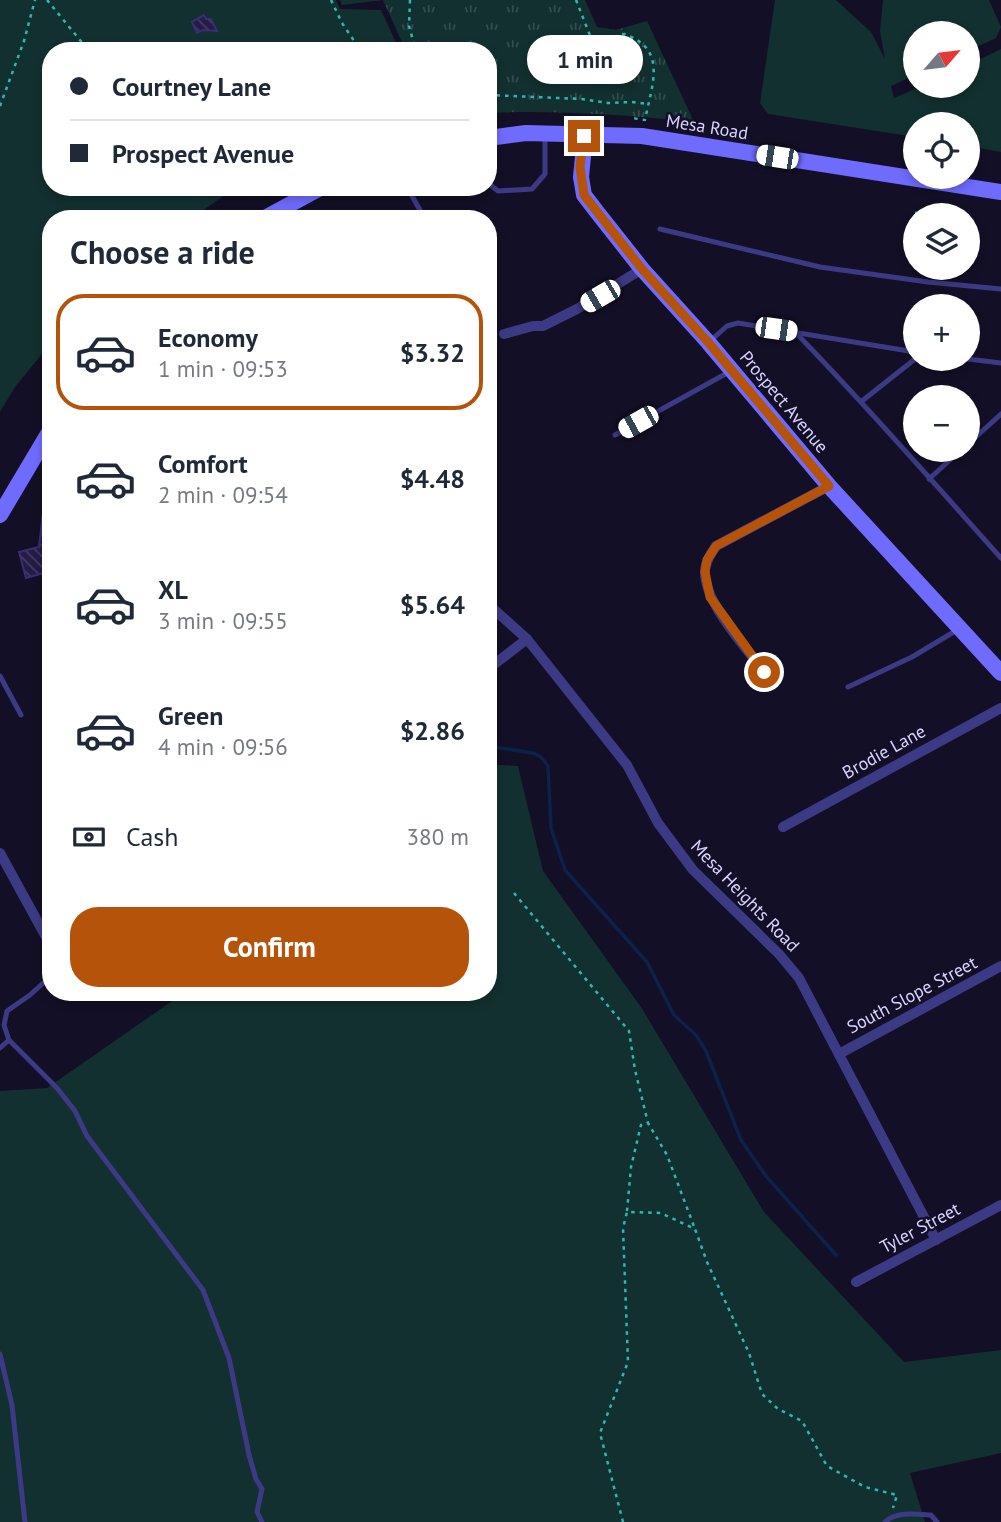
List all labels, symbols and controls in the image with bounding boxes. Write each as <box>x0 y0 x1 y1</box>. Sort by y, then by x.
north arrow <box>903 21 980 98</box>
map controls <box>903 21 980 462</box>
callout: 1 min <box>526 34 642 83</box>
text: 1 min <box>557 45 613 74</box>
text: Courtney Lane <box>112 70 271 103</box>
street label: Mesa Road <box>664 109 750 144</box>
button: locate <box>903 112 980 189</box>
route end <box>568 120 600 152</box>
text: Prospect Avenue <box>112 137 294 170</box>
car <box>755 143 800 171</box>
button: layers <box>903 203 980 280</box>
text: Choose a ride <box>70 231 255 273</box>
car <box>577 276 624 316</box>
button: + <box>903 294 980 371</box>
car <box>754 316 799 342</box>
icon: car <box>74 321 137 384</box>
text: Economy <box>158 321 258 354</box>
text: $3.32 <box>400 336 465 369</box>
street label: Prospect Avenue <box>735 346 834 457</box>
text: 1 min · 09:53 <box>158 354 288 383</box>
button: − <box>903 385 980 462</box>
car <box>615 403 662 441</box>
icon: car <box>74 447 137 510</box>
text: Comfort <box>158 447 248 480</box>
text: $4.48 <box>400 462 465 495</box>
text: 2 min · 09:54 <box>158 480 288 509</box>
icon: car <box>74 573 137 636</box>
text: XL <box>158 573 188 606</box>
text: $5.64 <box>400 588 465 621</box>
text: 3 min · 09:55 <box>158 606 288 635</box>
route start <box>748 656 780 688</box>
icon: car <box>74 699 137 762</box>
text: Green <box>158 699 223 732</box>
text: $2.86 <box>400 714 465 747</box>
street label: Brodie Lane <box>838 719 929 784</box>
text: 4 min · 09:56 <box>158 732 288 761</box>
icon: cash <box>70 818 108 856</box>
text: Cash <box>126 820 178 853</box>
text: 380 m <box>407 822 469 851</box>
street label: Mesa Heights Road <box>686 835 805 956</box>
button: Confirm <box>70 907 469 987</box>
street label: South Slope Street <box>843 951 981 1038</box>
street label: Tyler Street <box>876 1197 964 1258</box>

